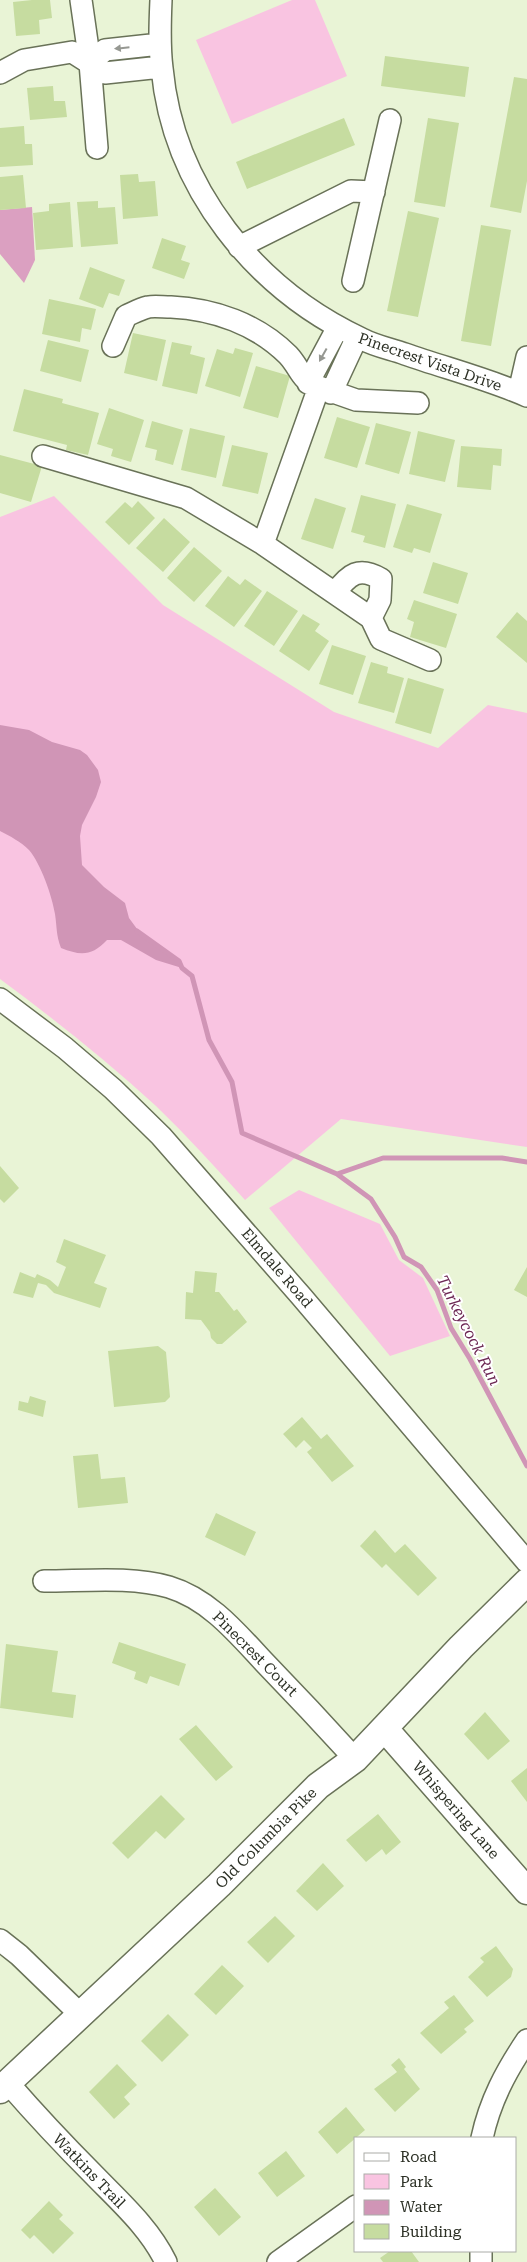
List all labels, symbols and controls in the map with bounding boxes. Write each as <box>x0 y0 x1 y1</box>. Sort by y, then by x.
one-way arrow <box>114 44 130 52</box>
street label: Pinecrest Vista Drive <box>356 329 504 395</box>
one-way arrow <box>319 348 327 362</box>
street label: Elmdale Road <box>238 1225 317 1312</box>
water label: Turkeycock Run <box>433 1272 505 1389</box>
street label: Pinecrest Court <box>209 1608 302 1701</box>
street label: Whispering Lane <box>409 1757 503 1863</box>
street label: Old Columbia Pike <box>212 1784 320 1892</box>
street label: Watkins Trail <box>49 2130 129 2212</box>
legend <box>354 2137 517 2252</box>
text: Road <box>400 2148 437 2166</box>
text: Park <box>400 2173 434 2191</box>
text: Water <box>400 2198 442 2216</box>
text: Building <box>400 2223 462 2241</box>

